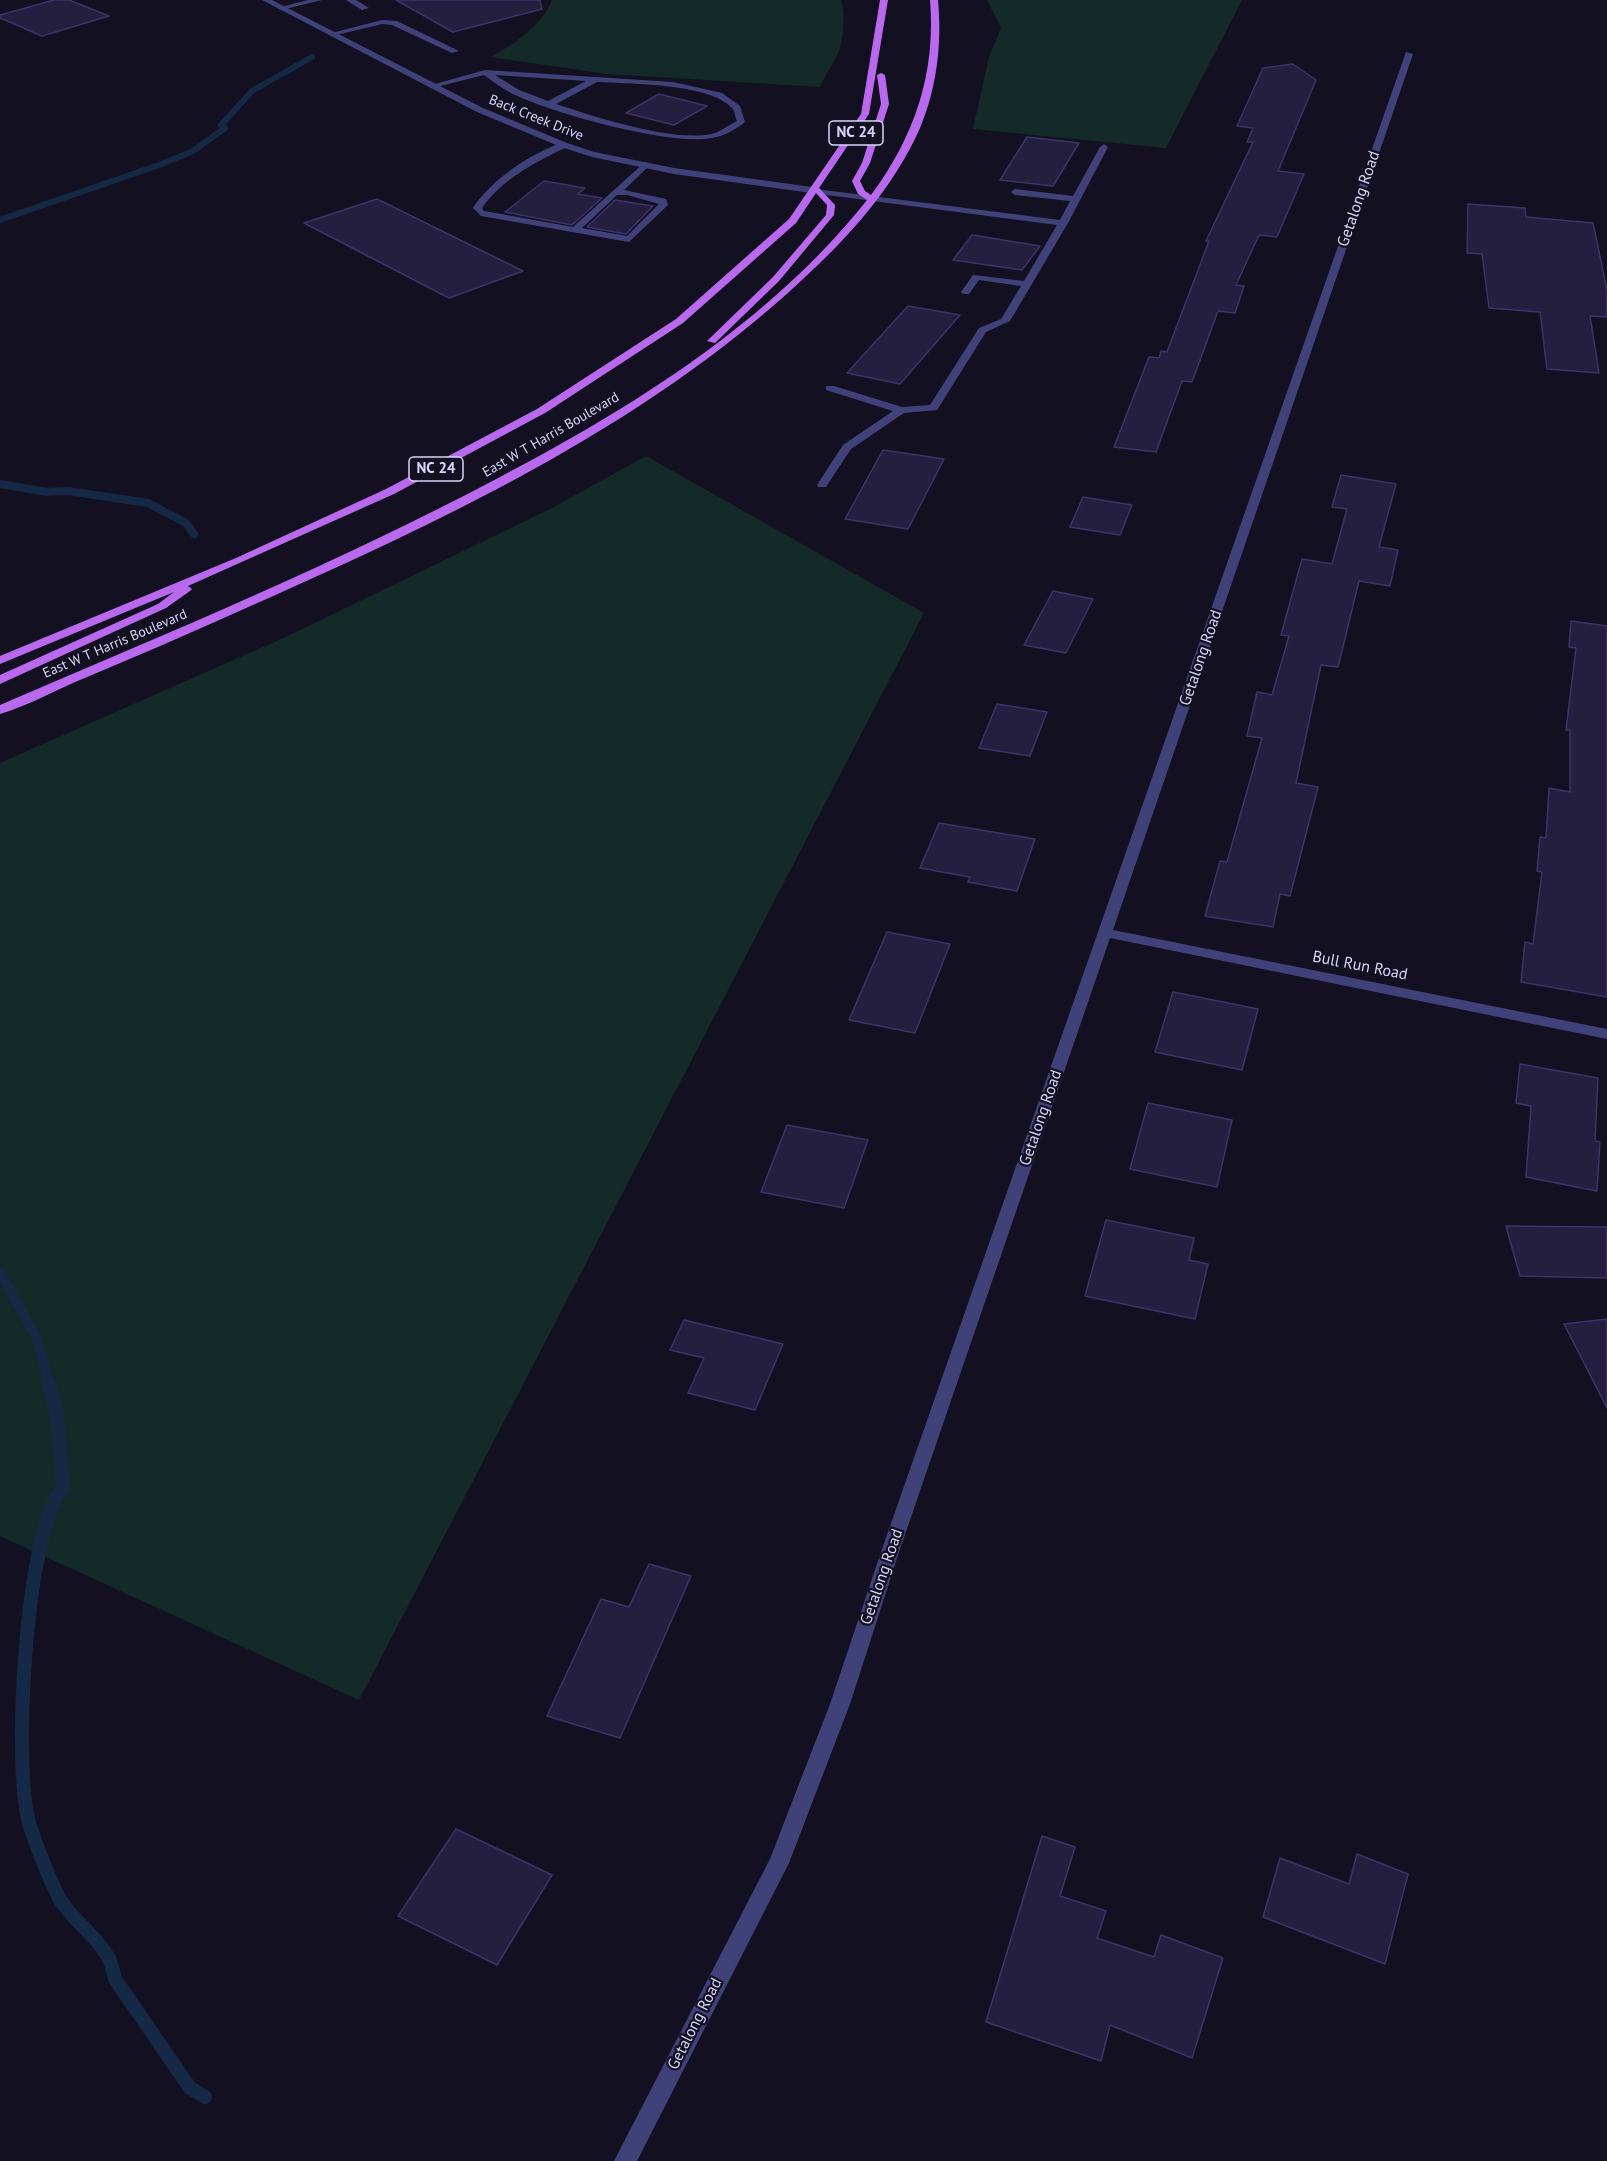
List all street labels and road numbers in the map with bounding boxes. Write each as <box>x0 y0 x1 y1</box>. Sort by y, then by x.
street label: Back Creek Drive <box>486 91 586 145</box>
road number: NC 24 <box>829 121 883 145</box>
street label: Getalong Road <box>1334 149 1384 249</box>
street label: East W T Harris Boulevard <box>480 389 622 481</box>
road number: NC 24 <box>409 457 463 481</box>
street label: East W T Harris Boulevard <box>40 606 190 682</box>
street label: Getalong Road <box>1176 608 1226 708</box>
street label: Bull Run Road <box>1311 947 1409 985</box>
street label: Getalong Road <box>1016 1068 1066 1168</box>
street label: Getalong Road <box>857 1527 907 1627</box>
street label: Getalong Road <box>664 1975 726 2073</box>

